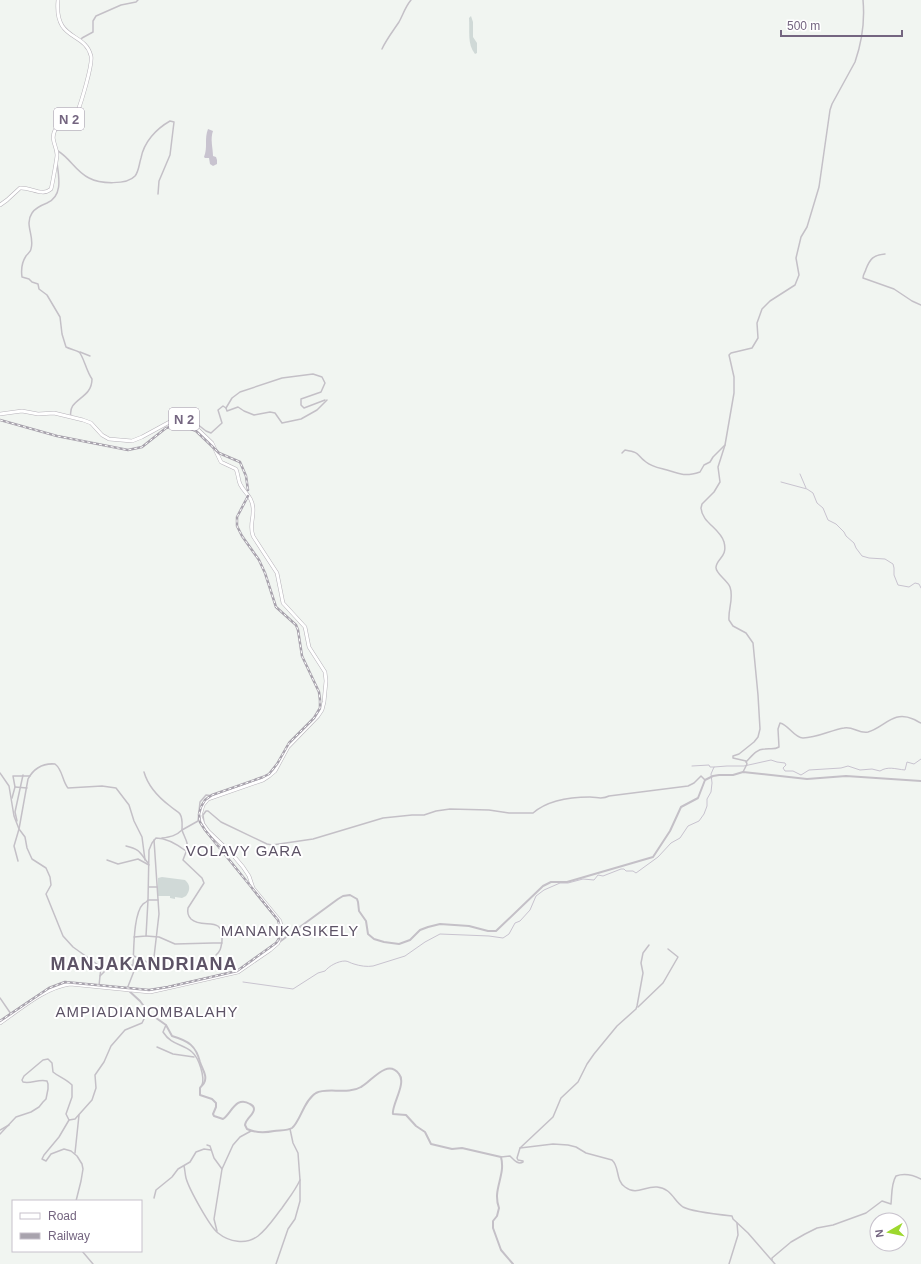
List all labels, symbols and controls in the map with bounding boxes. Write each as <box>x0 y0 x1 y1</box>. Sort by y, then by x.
scale bar <box>781 12 902 38</box>
text: 500 m <box>787 19 820 33</box>
road number: N 2 <box>54 108 84 130</box>
road number: N 2 <box>169 408 199 430</box>
district label: VOLAVY GARA <box>186 842 302 859</box>
district label: MANANKASIKELY <box>221 922 359 939</box>
district label: MANJAKANDRIANA <box>51 954 238 974</box>
district label: AMPIADIANOMBALAHY <box>56 1003 238 1020</box>
legend <box>12 1200 142 1252</box>
text: Road <box>48 1209 77 1223</box>
north arrow <box>869 1212 909 1252</box>
text: Railway <box>48 1229 90 1243</box>
text: N <box>873 1229 886 1238</box>

